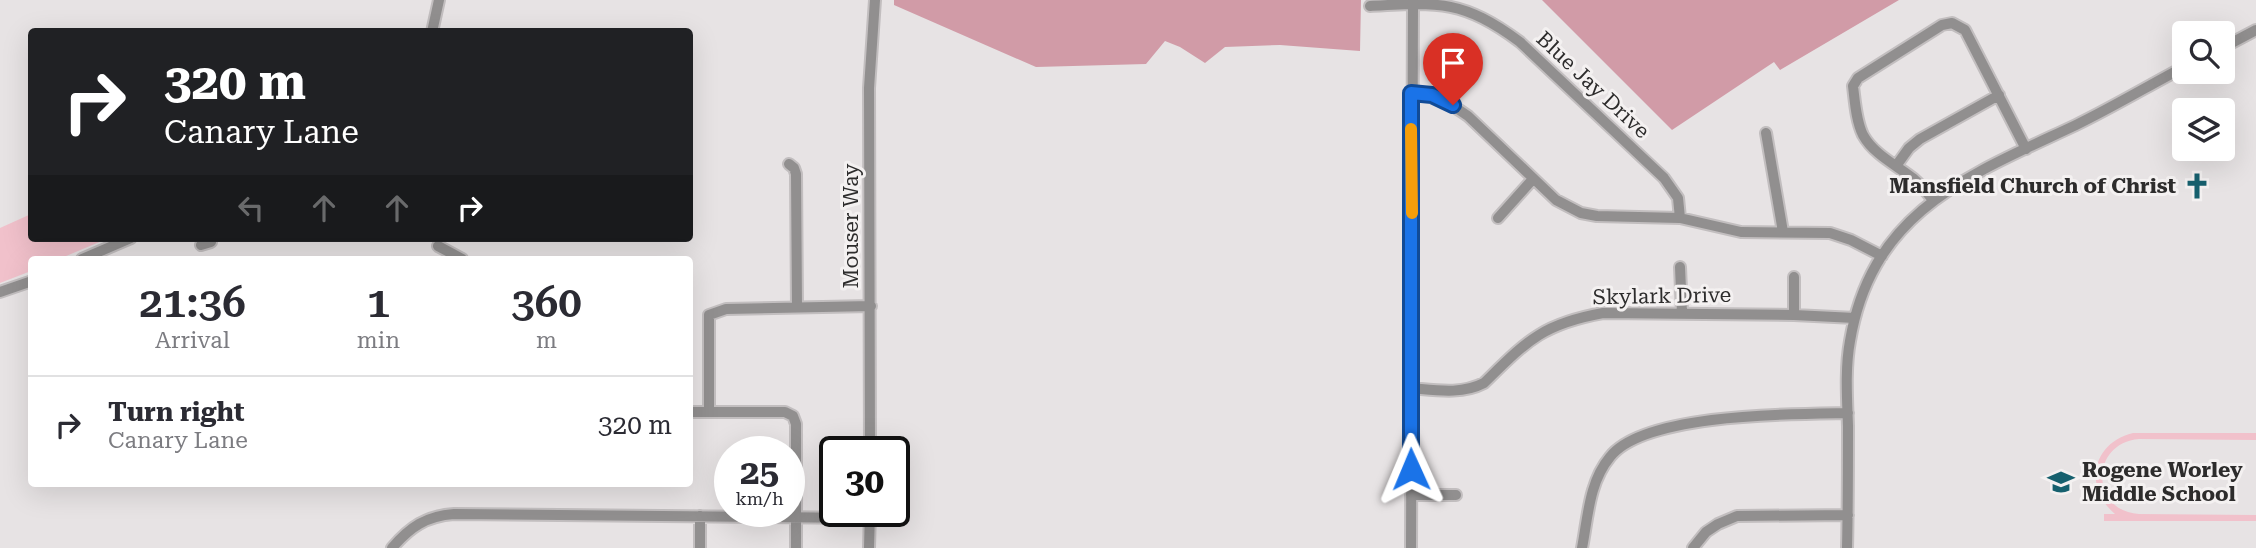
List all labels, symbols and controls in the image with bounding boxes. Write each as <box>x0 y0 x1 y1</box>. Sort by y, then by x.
map controls <box>2172 21 2235 161</box>
button: search <box>2172 21 2235 84</box>
street label: Blue Jay Drive <box>1532 27 1654 143</box>
pin <box>1423 33 1483 105</box>
icon: arrive <box>1434 44 1472 82</box>
text: 320 m <box>164 54 306 111</box>
icon: right <box>49 56 140 147</box>
button: layers <box>2172 98 2235 161</box>
text: Canary Lane <box>164 113 359 151</box>
street label: Mouser Way <box>839 163 863 288</box>
church icon: Mansfield Church of Christ <box>2182 171 2212 201</box>
place label: Mansfield Church of Christ <box>1889 174 2176 198</box>
icon: left <box>232 189 270 227</box>
icon: ahead <box>305 189 343 227</box>
icon: ahead <box>378 189 416 227</box>
icon: right <box>451 189 489 227</box>
text: 21:36 <box>139 278 246 327</box>
text: 1 <box>367 278 390 327</box>
text: 360 <box>511 278 582 327</box>
street label: Skylark Drive <box>1593 283 1731 309</box>
text: Arrival <box>155 327 230 354</box>
text: min <box>357 327 400 354</box>
text: m <box>536 327 557 354</box>
text: Turn right <box>108 397 244 427</box>
icon: right <box>49 406 87 444</box>
text: 320 m <box>598 410 672 440</box>
text: Canary Lane <box>108 427 248 454</box>
position arrow <box>1374 432 1448 506</box>
speed limit sign: 30 <box>819 436 910 527</box>
text: 25 <box>740 452 779 493</box>
place label: Rogene Worley Middle School <box>2082 458 2243 506</box>
school or university icon: Rogene Worley Middle School <box>2046 467 2076 497</box>
text: km/h <box>735 488 784 509</box>

